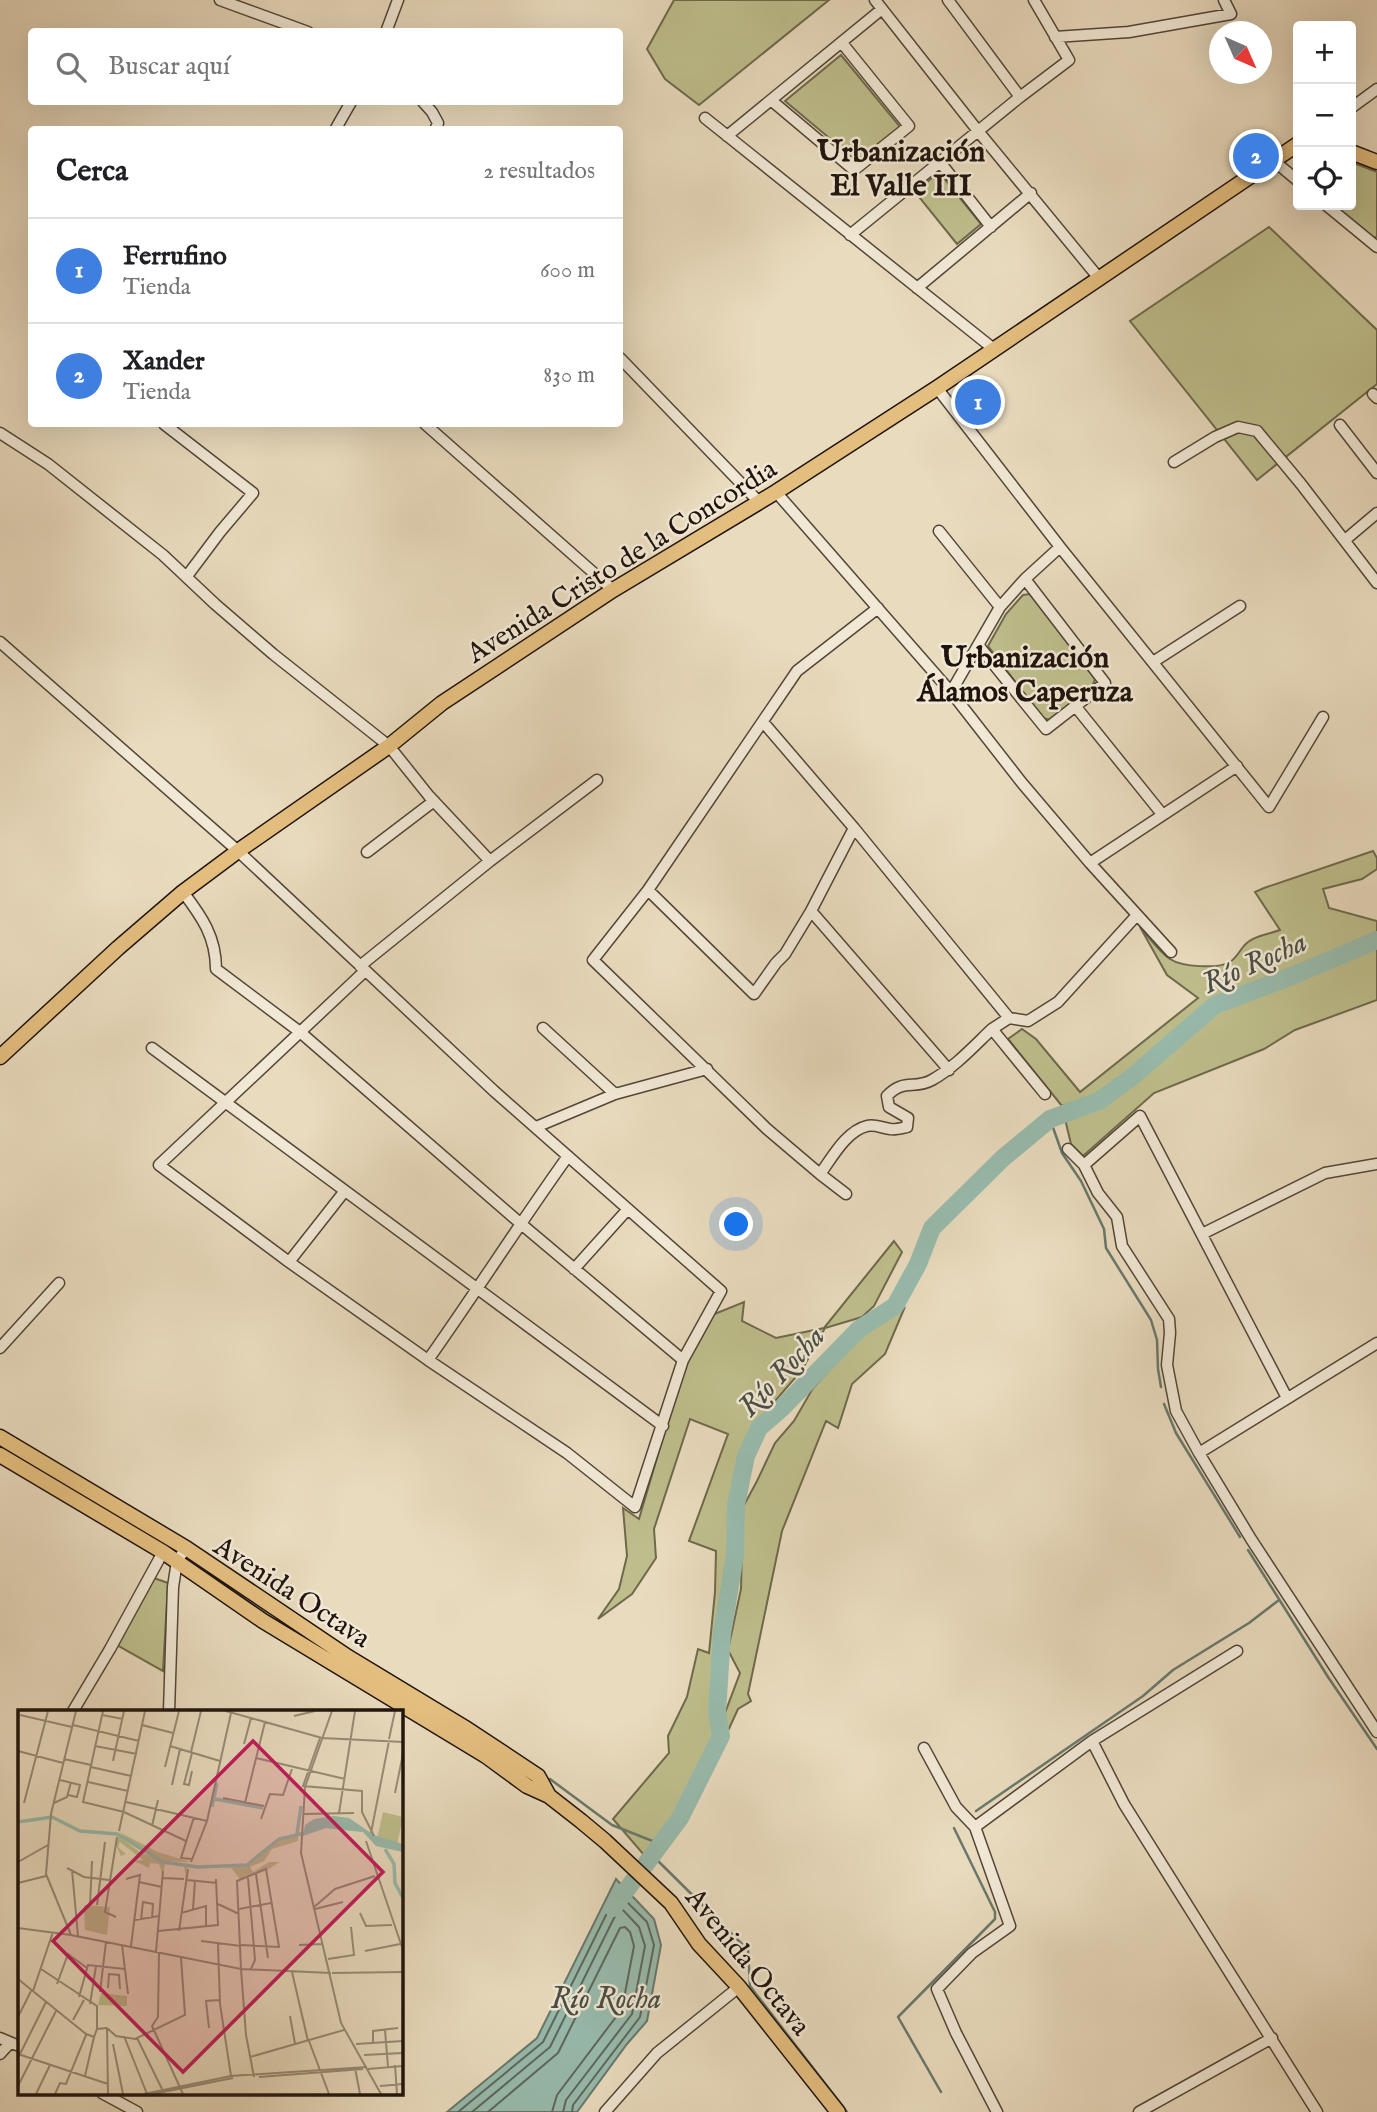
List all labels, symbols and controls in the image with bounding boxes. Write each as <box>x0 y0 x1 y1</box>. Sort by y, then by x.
north arrow <box>1209 21 1272 84</box>
map controls <box>1293 21 1356 210</box>
button: + <box>1293 21 1356 84</box>
search box <box>28 28 623 105</box>
icon: search <box>52 48 90 86</box>
text: Buscar aquí <box>108 50 230 83</box>
button: − <box>1293 84 1356 147</box>
pin: 2 <box>1233 130 1279 182</box>
district label: Urbanización El Valle III <box>817 134 985 206</box>
button: locate <box>1293 147 1356 210</box>
text: Cerca <box>56 153 128 191</box>
text: 2 resultados <box>483 157 595 186</box>
text: Ferrufino <box>123 240 227 273</box>
text: 1 <box>75 256 83 285</box>
text: 600 m <box>540 256 595 285</box>
text: Tienda <box>123 273 191 302</box>
text: Xander <box>123 345 204 378</box>
text: 2 <box>74 361 84 390</box>
text: 830 m <box>543 361 595 390</box>
pin: 1 <box>955 376 1001 428</box>
text: Tienda <box>123 378 191 407</box>
street label: Avenida Cristo de la Concordia <box>460 452 784 673</box>
district label: Urbanización Álamos Caperuza <box>916 640 1134 712</box>
water label: Río Rocha <box>1196 924 1313 1004</box>
your location <box>719 1207 753 1241</box>
water label: Río Rocha <box>731 1319 834 1426</box>
street label: Avenida Octava <box>206 1529 377 1657</box>
inset map <box>18 1710 402 2094</box>
street label: Avenida Octava <box>676 1881 818 2044</box>
water label: Río Rocha <box>551 1981 661 2019</box>

